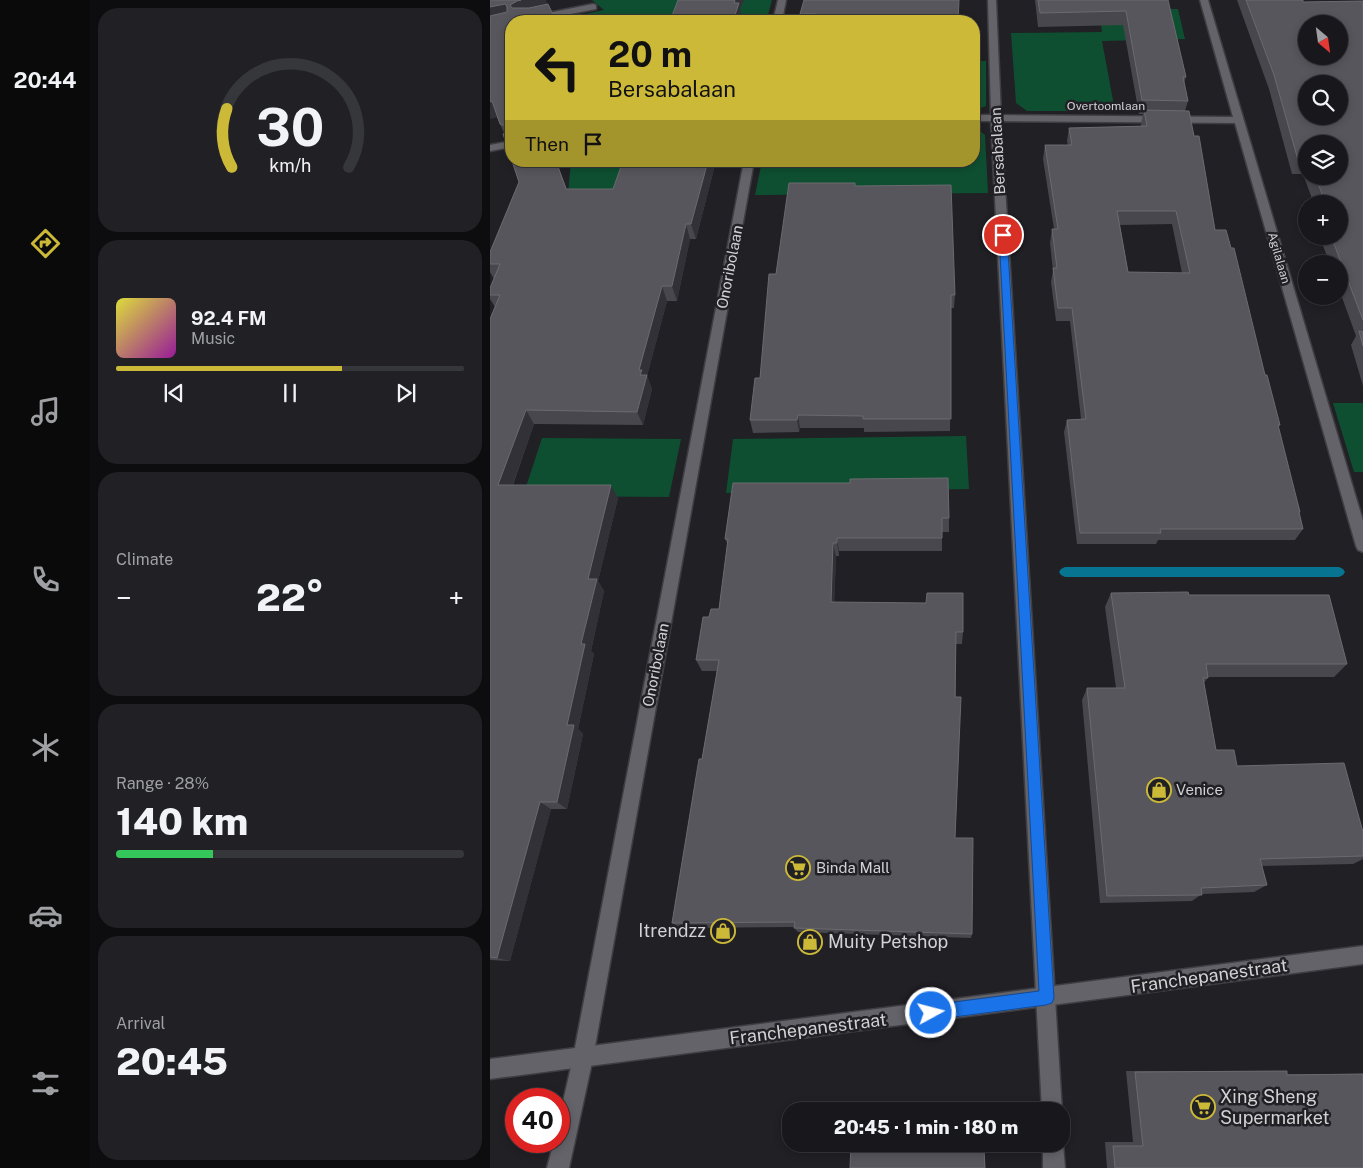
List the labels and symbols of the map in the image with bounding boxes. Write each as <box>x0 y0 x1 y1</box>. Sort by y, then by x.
north arrow <box>1298 15 1348 65</box>
street label: Overtoomlaan <box>1067 99 1145 113</box>
street label: Bersabalaan <box>987 107 1008 195</box>
pin <box>982 214 1024 256</box>
street label: Onoribolaan <box>713 224 746 310</box>
street label: Agilalaan <box>1265 231 1293 285</box>
street label: Onoribolaan <box>639 622 672 708</box>
shop icon: Venice <box>1146 777 1172 803</box>
place label: Venice <box>1176 781 1223 798</box>
supermarket icon: Binda Mall <box>785 855 811 881</box>
place label: Binda Mall <box>816 859 890 876</box>
shop icon: Itrendzz <box>710 918 736 944</box>
place label: Itrendzz <box>638 920 706 941</box>
shop icon: Muity Petshop <box>797 929 823 955</box>
place label: Muity Petshop <box>828 931 948 952</box>
street label: Franchepanestraat <box>1129 954 1289 997</box>
position arrow <box>904 986 956 1038</box>
street label: Franchepanestraat <box>728 1008 888 1049</box>
place label: Xing Sheng Supermarket <box>1220 1086 1330 1128</box>
speed limit sign: 40 <box>505 1088 570 1153</box>
supermarket icon: Xing Sheng Supermarket <box>1190 1094 1216 1120</box>

